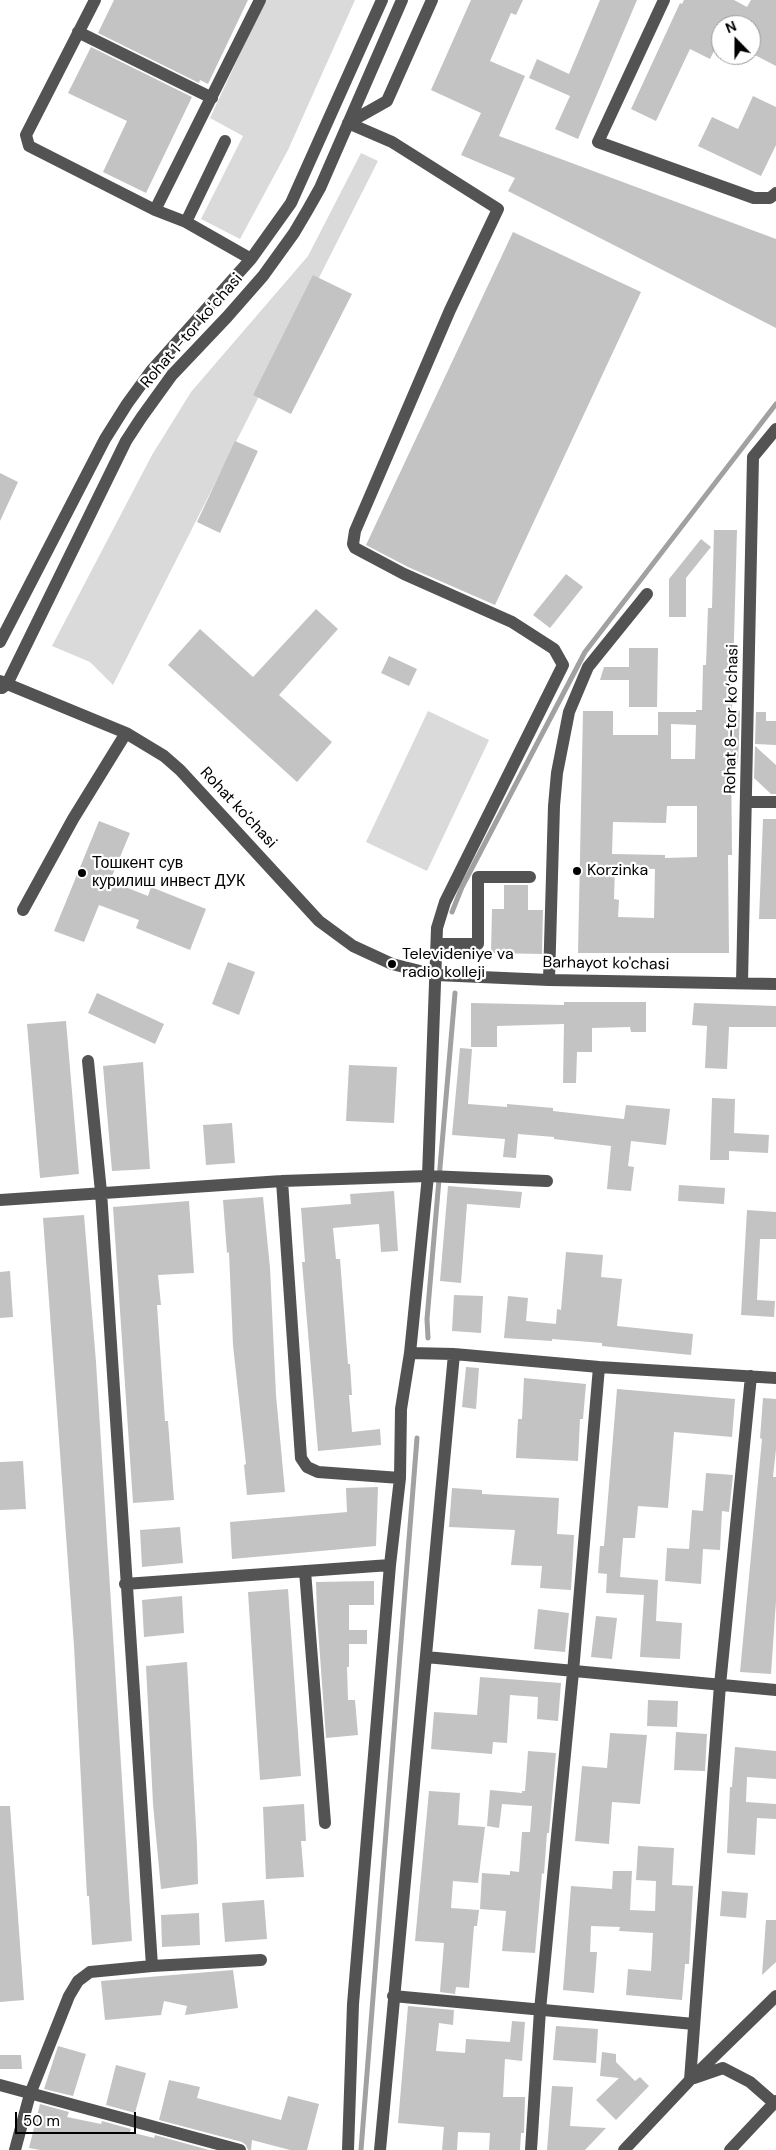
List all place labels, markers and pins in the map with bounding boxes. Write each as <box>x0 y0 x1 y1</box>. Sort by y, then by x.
place label: Тошкент сув курилиш инвест ДУК <box>92 854 245 892</box>
place label: Korzinka <box>587 861 648 881</box>
marker: Korzinka <box>571 865 583 877</box>
marker: Тошкент сув курилиш инвест ДУК <box>76 867 88 879</box>
place label: Televideniye va radio kolleji <box>402 945 514 983</box>
marker: Televideniye va radio kolleji <box>386 958 398 970</box>

